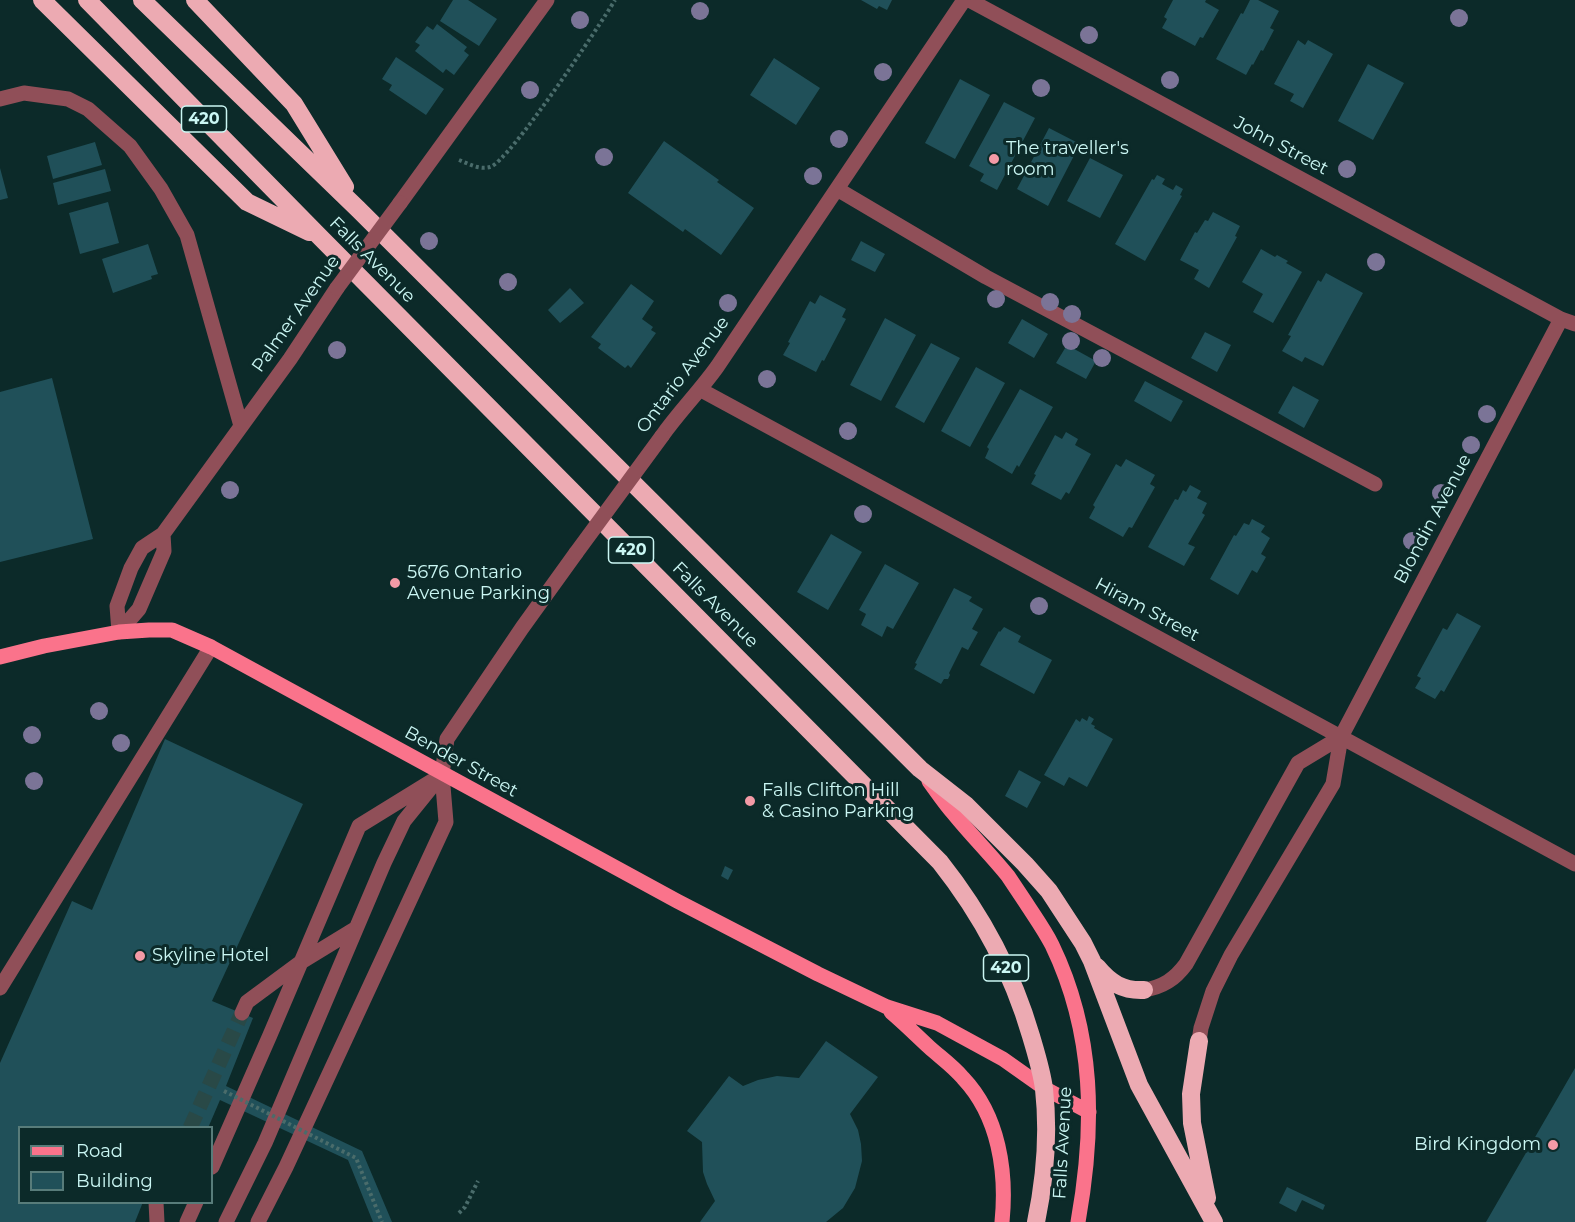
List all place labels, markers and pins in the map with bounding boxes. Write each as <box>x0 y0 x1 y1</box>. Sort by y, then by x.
place label: The traveller's room <box>1006 138 1129 180</box>
marker: The traveller's room <box>987 152 1001 166</box>
place label: 5676 Ontario Avenue Parking <box>407 562 550 604</box>
marker: 5676 Ontario Avenue Parking <box>388 576 402 590</box>
place label: Falls Clifton Hill & Casino Parking <box>762 780 914 822</box>
marker: Falls Clifton Hill & Casino Parking <box>743 794 757 808</box>
place label: Skyline Hotel <box>152 945 269 967</box>
marker: Skyline Hotel <box>133 949 147 963</box>
place label: Bird Kingdom <box>1414 1134 1541 1156</box>
marker: Bird Kingdom <box>1546 1138 1560 1152</box>

